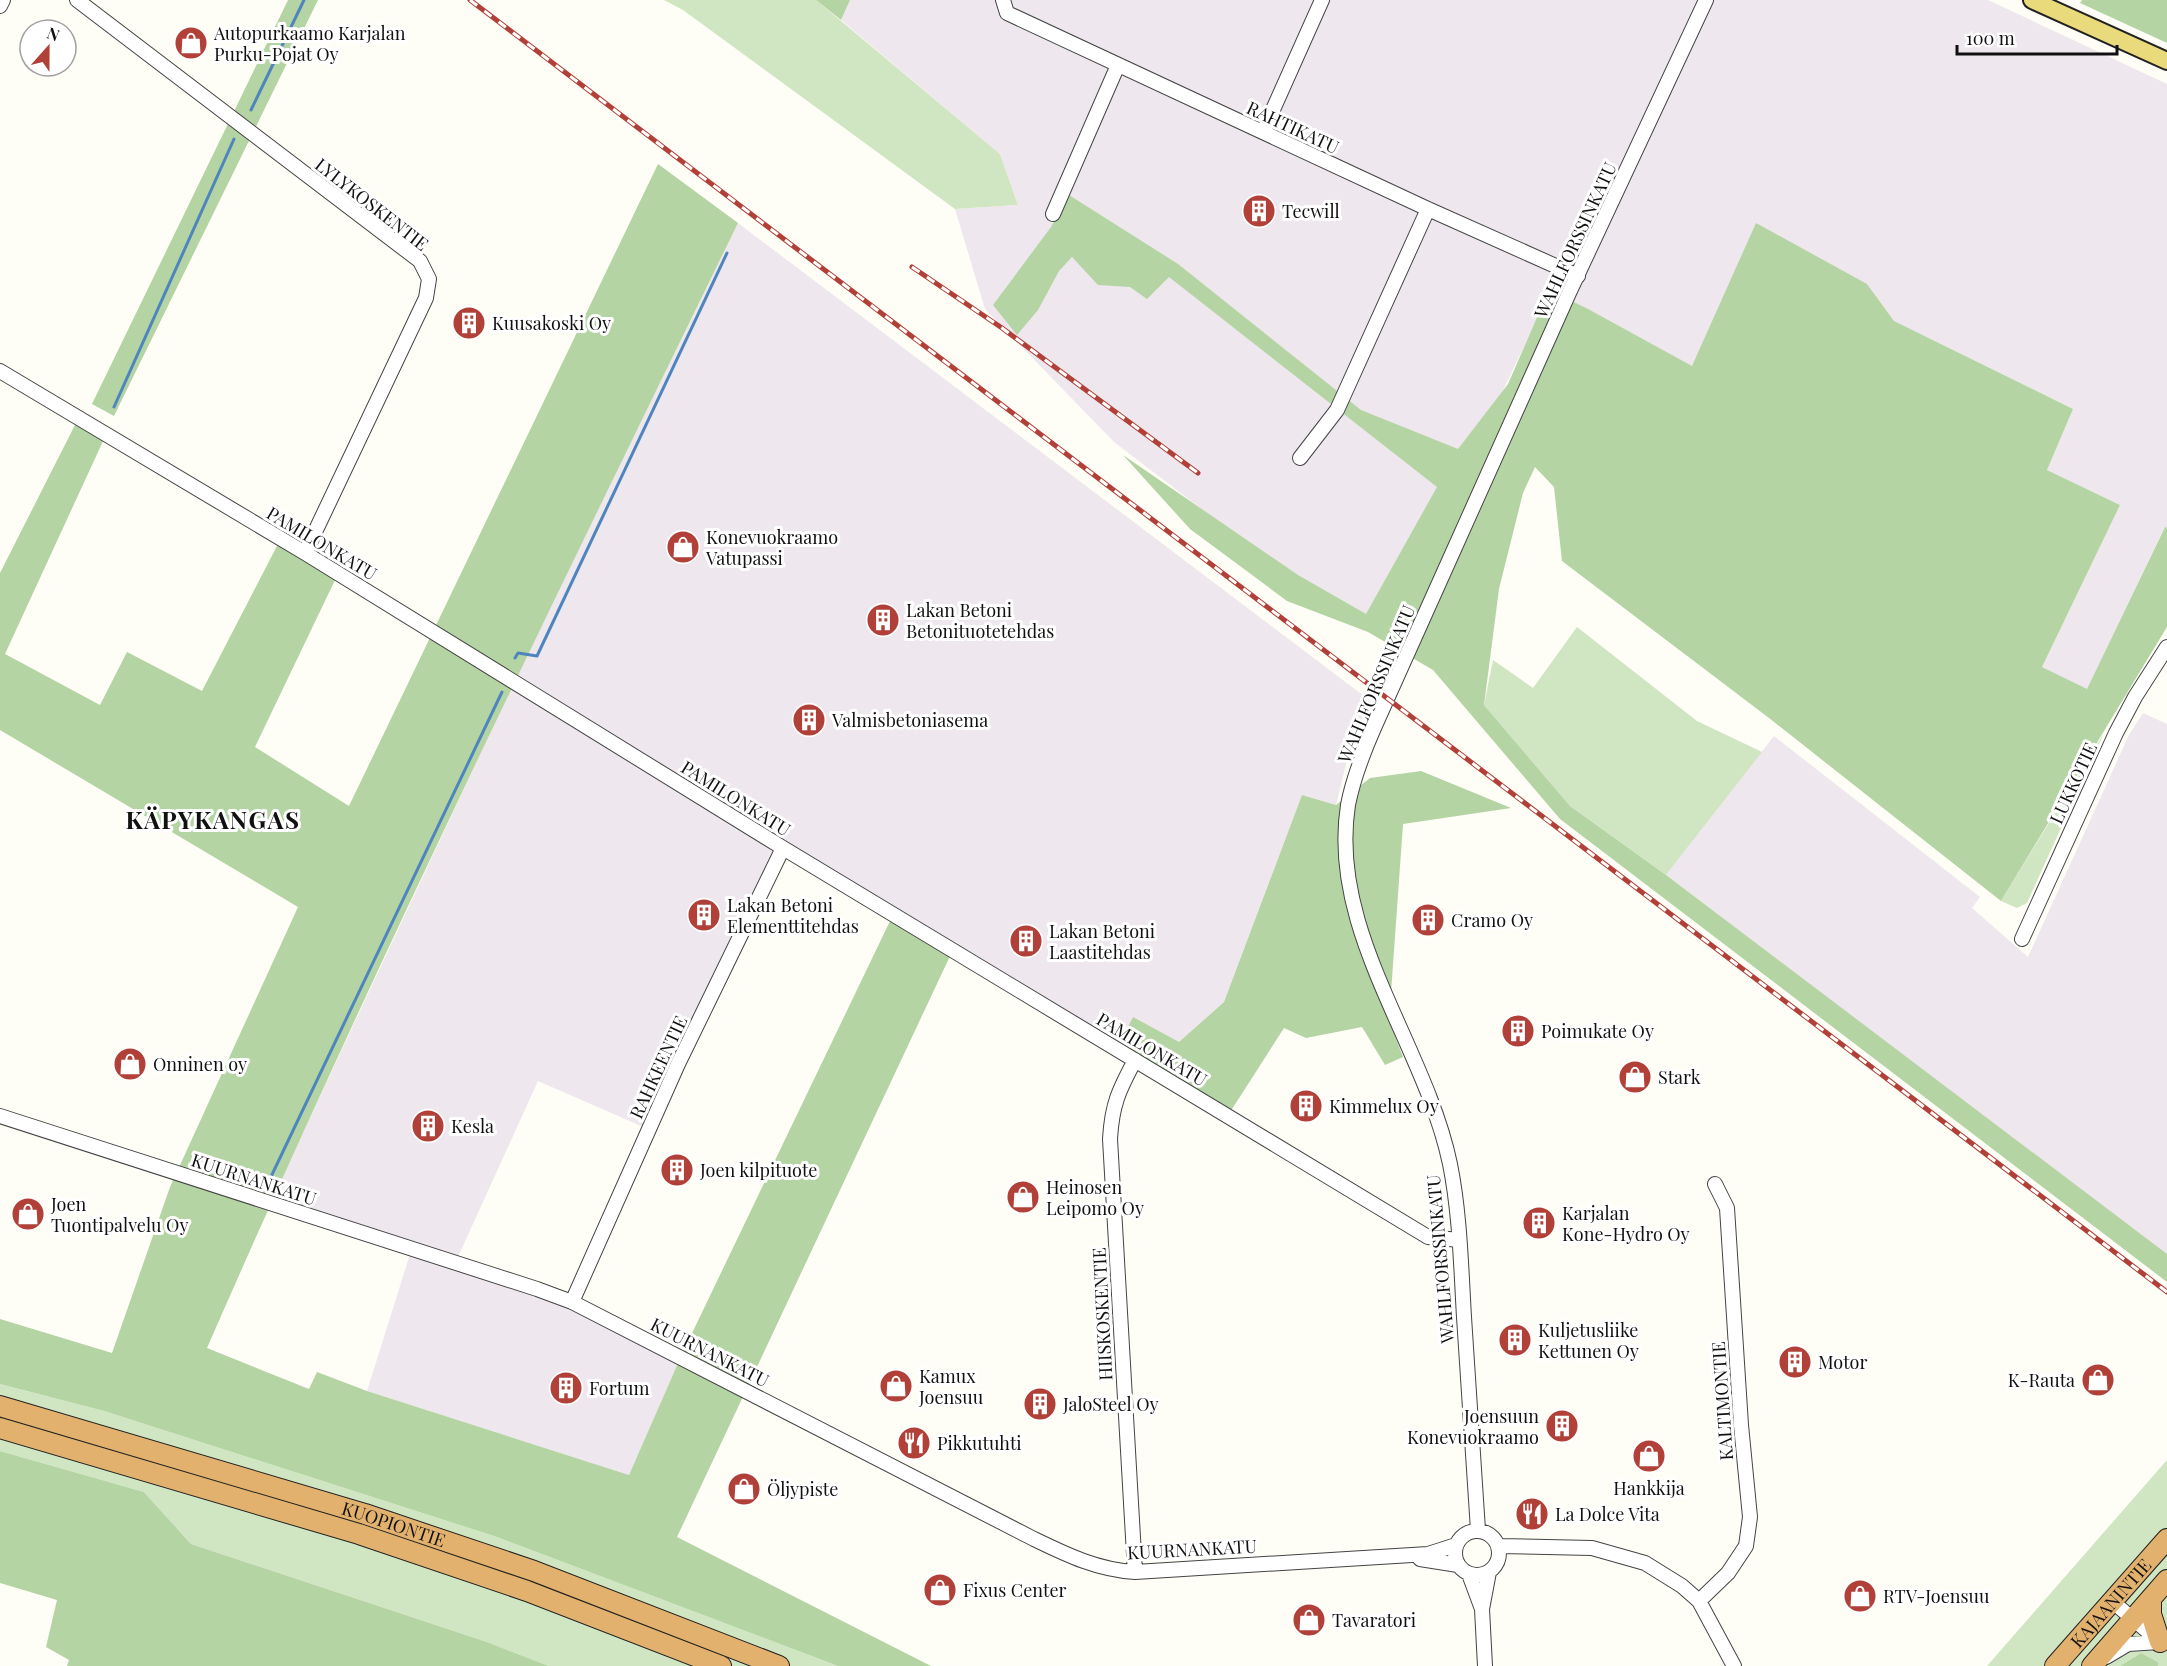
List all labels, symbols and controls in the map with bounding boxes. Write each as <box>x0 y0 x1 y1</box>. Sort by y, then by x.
north arrow <box>18 18 78 78</box>
scale bar <box>1957 18 2118 56</box>
place label: Autopurkaamo Karjalan Purku-Pojat Oy <box>213 21 406 66</box>
text: N <box>44 22 63 46</box>
shop icon: Autopurkaamo Karjalan Purku-Pojat Oy <box>173 25 209 61</box>
text: 100 m <box>1966 26 2015 50</box>
street label: RAHTIKATU <box>1243 95 1343 159</box>
street label: LYLYKOSKENTIE <box>310 152 434 256</box>
street label: WAHLFORSSINKATU <box>1528 158 1622 323</box>
building icon: Tecwill <box>1241 193 1277 229</box>
place label: Tecwill <box>1282 199 1340 223</box>
building icon: Kuusakoski Oy <box>451 305 487 341</box>
place label: Kuusakoski Oy <box>492 311 611 335</box>
street label: PAMILONKATU <box>262 501 382 585</box>
place label: Konevuokraamo Vatupassi <box>705 525 838 570</box>
shop icon: Konevuokraamo Vatupassi <box>665 529 701 565</box>
place label: Lakan Betoni Betonituotetehdas <box>906 598 1054 643</box>
street label: WAHLFORSSINKATU <box>1331 601 1420 768</box>
building icon: Lakan Betoni Betonituotetehdas <box>865 602 901 638</box>
building icon: Valmisbetoniasema <box>791 702 827 738</box>
place label: Valmisbetoniasema <box>831 708 988 732</box>
street label: LUKKOTIE <box>2044 738 2102 828</box>
street label: PAMILONKATU <box>677 755 795 841</box>
district label: KÄPYKANGAS <box>125 803 301 835</box>
place label: Lakan Betoni Elementtitehdas <box>727 893 859 938</box>
building icon: Lakan Betoni Elementtitehdas <box>686 897 722 933</box>
building icon: Cramo Oy <box>1410 902 1446 938</box>
place label: Cramo Oy <box>1451 908 1533 932</box>
place label: Lakan Betoni Laastitehdas <box>1049 919 1155 964</box>
building icon: Lakan Betoni Laastitehdas <box>1008 923 1044 959</box>
street label: PAMILONKATU <box>1092 1007 1212 1091</box>
street label: RAHKEENTIE <box>624 1012 692 1122</box>
building icon: Poimukate Oy <box>1500 1013 1536 1049</box>
place label: Poimukate Oy <box>1541 1019 1654 1043</box>
shop icon: Onninen oy <box>112 1046 148 1082</box>
place label: Onninen oy <box>153 1052 247 1076</box>
shop icon: Stark <box>1617 1059 1653 1095</box>
place label: Stark <box>1658 1065 1701 1089</box>
building icon: Kimmelux Oy <box>1288 1088 1324 1124</box>
place label: Kimmelux Oy <box>1329 1094 1439 1118</box>
building icon: Kesla <box>410 1108 446 1144</box>
place label: Kesla <box>451 1114 494 1138</box>
street label: KUURNANKATU <box>188 1148 320 1210</box>
building icon: Joen kilpituote <box>659 1152 695 1188</box>
place label: Joen kilpituote <box>699 1158 817 1182</box>
street label: WAHLFORSSINKATU <box>1421 1174 1459 1345</box>
place label: Heinosen Leipomo Oy <box>1046 1175 1144 1220</box>
shop icon: Heinosen Leipomo Oy <box>1005 1179 1041 1215</box>
place label: Joen Tuontipalvelu Oy <box>50 1192 188 1237</box>
shop icon: Joen Tuontipalvelu Oy <box>10 1196 46 1232</box>
place label: Karjalan Kone-Hydro Oy <box>1562 1201 1690 1246</box>
building icon: Karjalan Kone-Hydro Oy <box>1521 1205 1557 1241</box>
street label: HIISKOSKENTIE <box>1087 1247 1117 1381</box>
street label: KUURNANKATU <box>647 1312 773 1392</box>
place label: Kuljetusliike Kettunen Oy <box>1538 1318 1639 1363</box>
building icon: Kuljetusliike Kettunen Oy <box>1497 1322 1533 1358</box>
street label: KALTIMONTIE <box>1706 1341 1738 1461</box>
building icon: Motor <box>1777 1344 1813 1380</box>
place label: Motor <box>1818 1350 1867 1374</box>
shop icon: K-Rauta <box>2080 1362 2116 1398</box>
place label: Kamux Joensuu <box>918 1364 984 1409</box>
shop icon: Kamux Joensuu <box>878 1368 914 1404</box>
place label: K-Rauta <box>2008 1368 2075 1392</box>
building icon: Fortum <box>548 1370 584 1406</box>
place label: Fortum <box>589 1376 650 1400</box>
building icon: JaloSteel Oy <box>1022 1386 1058 1422</box>
place label: JaloSteel Oy <box>1062 1392 1159 1416</box>
place label: Joensuun Konevuokraamo <box>1407 1404 1539 1449</box>
building icon: Joensuun Konevuokraamo <box>1544 1408 1580 1444</box>
restaurant icon: Pikkutuhti <box>896 1425 932 1461</box>
place label: Pikkutuhti <box>937 1431 1022 1455</box>
shop icon: Hankkija <box>1631 1438 1667 1474</box>
shop icon: Öljypiste <box>726 1471 762 1507</box>
place label: Hankkija <box>1613 1476 1685 1500</box>
place label: Öljypiste <box>767 1477 838 1501</box>
street label: KUOPIONTIE <box>339 1496 449 1552</box>
restaurant icon: La Dolce Vita <box>1514 1496 1550 1532</box>
place label: La Dolce Vita <box>1555 1502 1660 1526</box>
street label: KUURNANKATU <box>1126 1534 1258 1564</box>
street label: KAJAANINTIE <box>2065 1553 2156 1653</box>
shop icon: Fixus Center <box>922 1572 958 1608</box>
place label: Fixus Center <box>963 1578 1067 1602</box>
shop icon: RTV-Joensuu <box>1842 1578 1878 1614</box>
place label: RTV-Joensuu <box>1883 1584 1990 1608</box>
shop icon: Tavaratori <box>1291 1602 1327 1638</box>
place label: Tavaratori <box>1332 1608 1416 1632</box>

